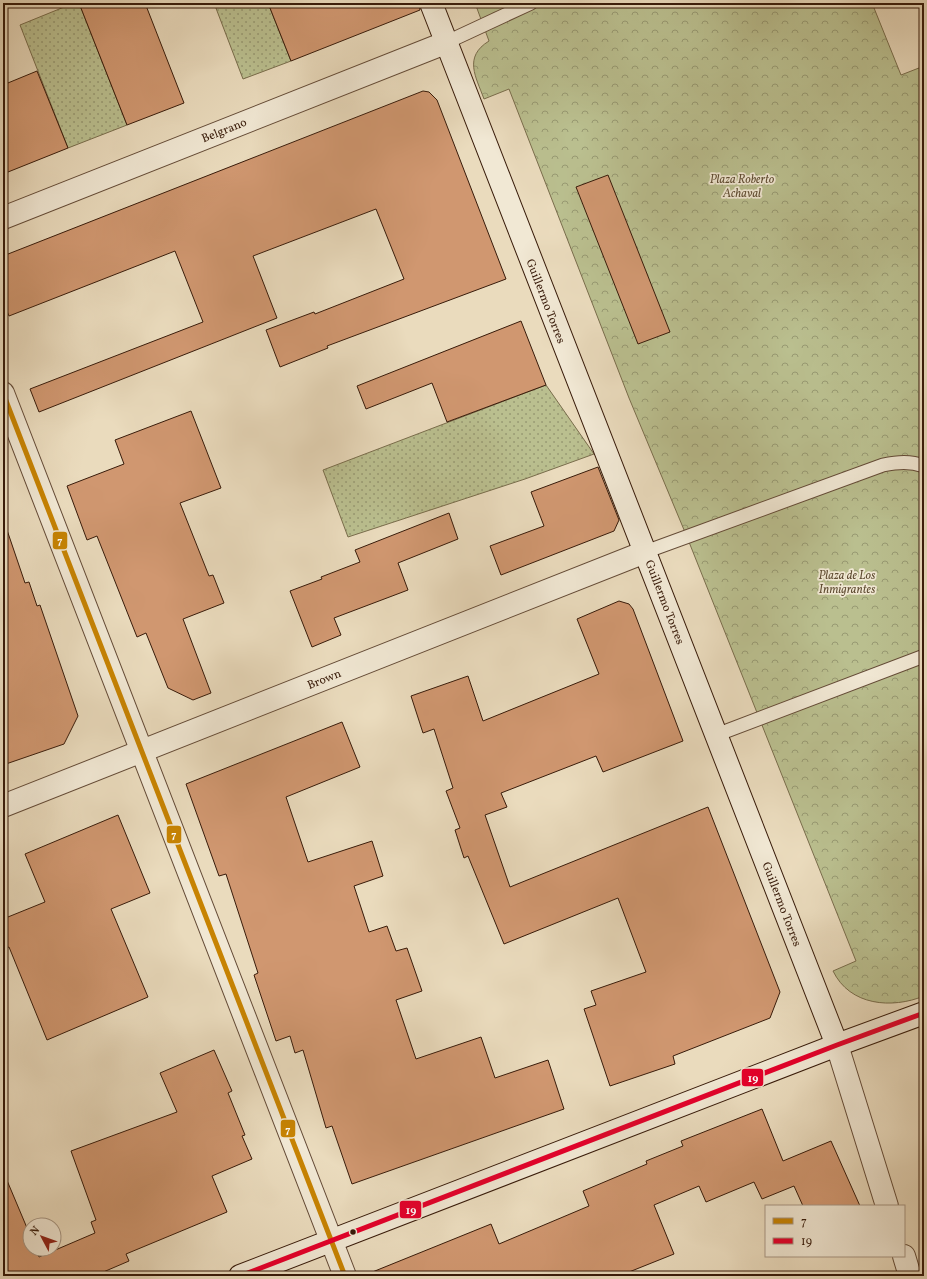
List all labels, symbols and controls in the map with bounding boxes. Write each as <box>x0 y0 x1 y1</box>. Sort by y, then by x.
street label: Belgrano <box>199 115 249 147</box>
park label: Plaza Roberto Achaval <box>710 172 775 202</box>
street label: Guillermo Torres <box>522 257 569 346</box>
line badge: 7 <box>52 531 68 550</box>
text: 7 <box>57 534 63 549</box>
street label: Guillermo Torres <box>641 558 688 647</box>
park label: Plaza de Los Inmigrantes <box>819 568 876 598</box>
street label: Brown <box>305 666 344 694</box>
line badge: 7 <box>166 825 182 844</box>
text: 7 <box>171 828 177 843</box>
street label: Guillermo Torres <box>758 860 805 949</box>
line badge: 19 <box>741 1068 764 1087</box>
text: 19 <box>748 1072 758 1087</box>
line badge: 7 <box>280 1119 296 1138</box>
text: 7 <box>285 1123 291 1138</box>
line badge: 19 <box>399 1200 422 1219</box>
text: 19 <box>406 1204 416 1219</box>
legend <box>765 1205 905 1257</box>
text: 7 <box>801 1214 807 1230</box>
north arrow <box>22 1217 62 1257</box>
text: N <box>27 1223 44 1239</box>
unlabelled marker <box>348 1227 358 1237</box>
text: 19 <box>801 1234 812 1250</box>

